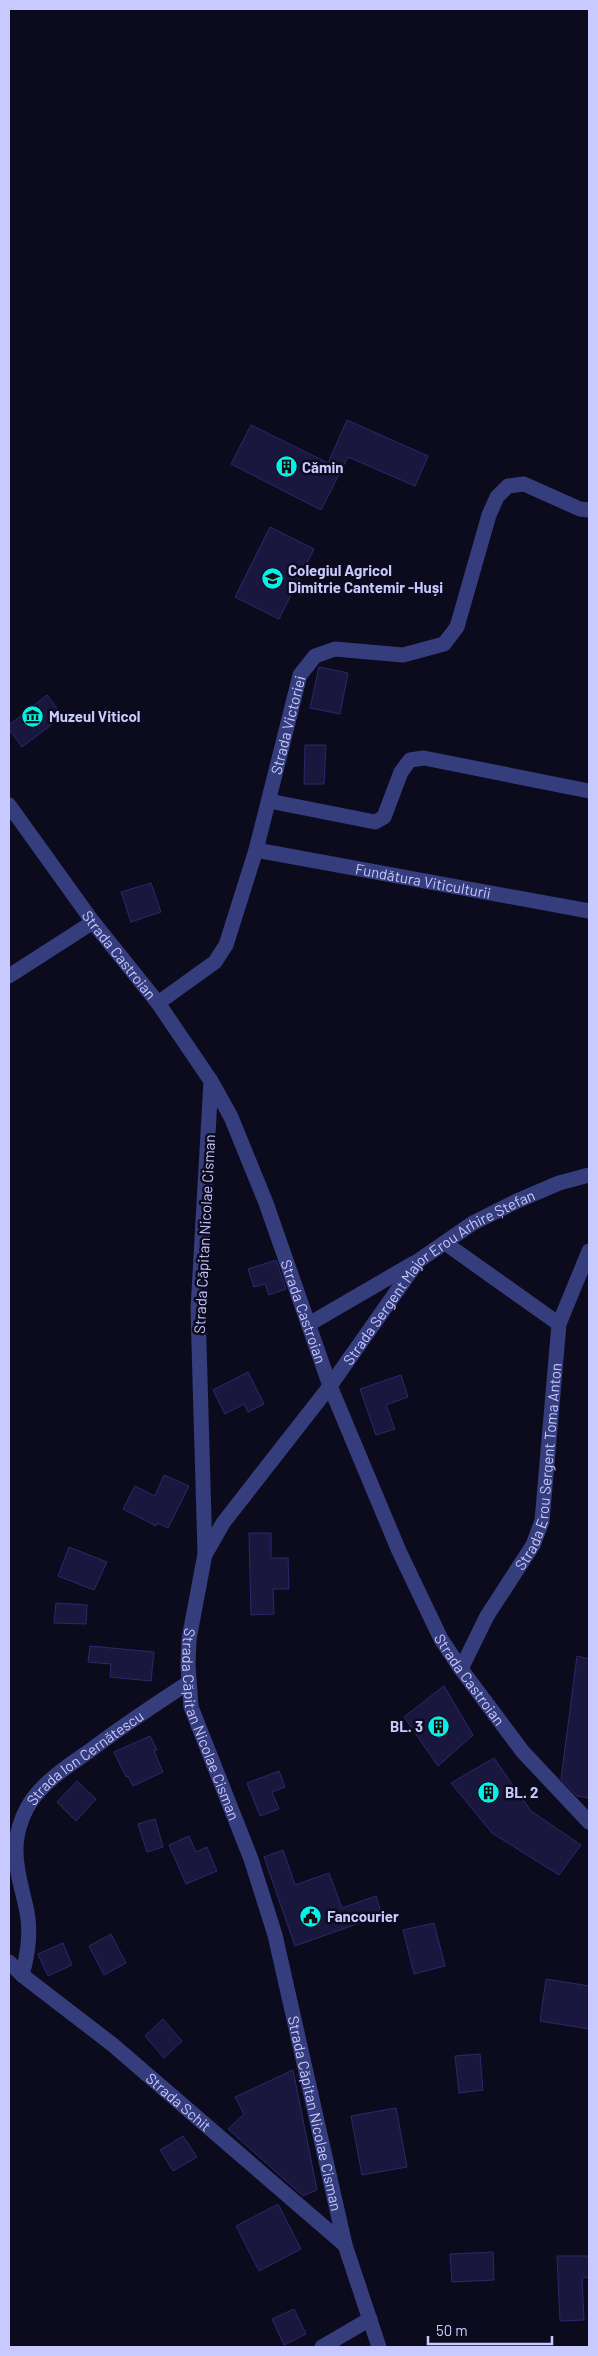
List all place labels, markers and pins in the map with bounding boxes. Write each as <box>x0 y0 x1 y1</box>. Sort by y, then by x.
building icon: Cămin <box>274 455 298 479</box>
place label: Cămin <box>302 458 344 476</box>
place label: Colegiul Agricol Dimitrie Cantemir -Huși <box>288 561 443 596</box>
school or university icon: Colegiul Agricol Dimitrie Cantemir -Huși <box>260 567 284 591</box>
museum icon: Muzeul Viticol <box>21 704 45 728</box>
place label: Muzeul Viticol <box>49 707 141 725</box>
building icon: BL. 3 <box>427 1714 451 1738</box>
place label: BL. 3 <box>390 1717 423 1735</box>
building icon: BL. 2 <box>477 1780 501 1804</box>
place label: BL. 2 <box>505 1783 538 1801</box>
public building icon: Fancourier <box>299 1904 323 1928</box>
place label: Fancourier <box>327 1907 399 1925</box>

